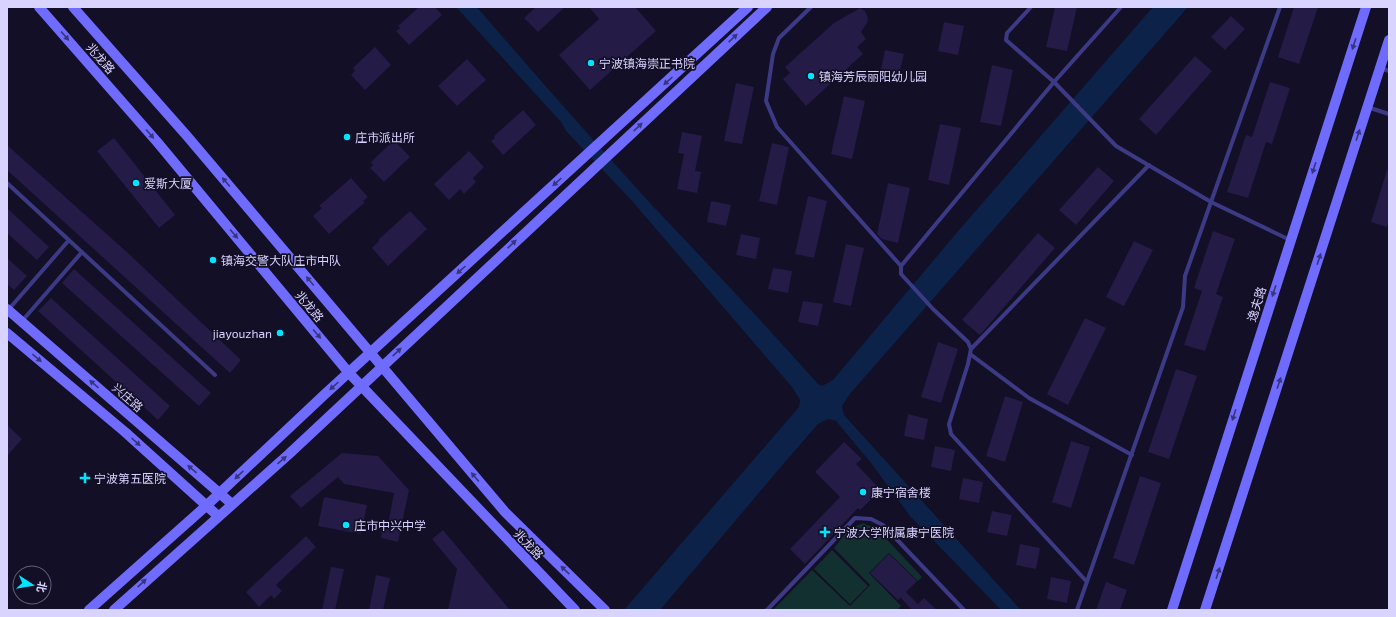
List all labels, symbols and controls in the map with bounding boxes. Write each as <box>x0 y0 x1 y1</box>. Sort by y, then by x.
one-way arrow <box>60 31 69 42</box>
one-way arrow <box>728 34 737 43</box>
one-way arrow <box>1351 38 1357 50</box>
street label: 兆龙路 <box>84 40 118 76</box>
place label: 宁波镇海崇正书院 <box>599 56 695 70</box>
marker: 宁波镇海崇正书院 <box>586 58 596 68</box>
place label: 镇海芳辰丽阳幼儿园 <box>819 69 927 83</box>
marker: 镇海芳辰丽阳幼儿园 <box>806 71 816 81</box>
one-way arrow <box>663 76 673 86</box>
one-way arrow <box>633 122 643 132</box>
one-way arrow <box>146 129 155 139</box>
one-way arrow <box>1355 129 1361 141</box>
place label: 庄市派出所 <box>355 130 415 144</box>
marker: 庄市派出所 <box>342 132 352 142</box>
one-way arrow <box>1311 162 1317 174</box>
place label: 爱斯大厦 <box>144 176 192 190</box>
one-way arrow <box>222 176 231 187</box>
marker: 爱斯大厦 <box>131 178 141 188</box>
one-way arrow <box>552 178 563 187</box>
one-way arrow <box>229 229 238 239</box>
one-way arrow <box>507 239 517 249</box>
one-way arrow <box>1316 252 1322 264</box>
place label: 镇海交警大队庄市中队 <box>221 253 341 267</box>
marker: 镇海交警大队庄市中队 <box>208 255 218 265</box>
one-way arrow <box>457 265 466 274</box>
one-way arrow <box>306 276 315 286</box>
street label: 逸夫路 <box>1244 285 1268 323</box>
one-way arrow <box>1271 286 1277 298</box>
street label: 兆龙路 <box>293 288 327 324</box>
place label: jiayouzhan <box>213 326 272 341</box>
marker: jiayouzhan <box>275 328 285 338</box>
one-way arrow <box>312 329 321 339</box>
one-way arrow <box>392 347 402 357</box>
one-way arrow <box>32 354 42 363</box>
one-way arrow <box>1276 376 1282 388</box>
one-way arrow <box>89 380 99 389</box>
street label: 兴庄路 <box>110 380 146 414</box>
one-way arrow <box>329 381 339 390</box>
one-way arrow <box>1231 410 1237 422</box>
one-way arrow <box>131 437 141 447</box>
one-way arrow <box>277 456 287 465</box>
one-way arrow <box>187 465 197 474</box>
one-way arrow <box>234 470 244 479</box>
place label: 宁波第五医院 <box>94 471 166 485</box>
one-way arrow <box>471 471 480 482</box>
marker: 宁波第五医院 <box>79 472 91 484</box>
place label: 康宁宿舍楼 <box>871 485 931 499</box>
marker: 康宁宿舍楼 <box>858 487 868 497</box>
place label: 庄市中兴中学 <box>354 518 426 532</box>
marker: 庄市中兴中学 <box>341 520 351 530</box>
place label: 宁波大学附属康宁医院 <box>834 525 954 539</box>
street label: 兆龙路 <box>511 526 547 562</box>
marker: 宁波大学附属康宁医院 <box>819 526 831 538</box>
north arrow <box>12 565 52 605</box>
one-way arrow <box>560 565 570 575</box>
one-way arrow <box>1215 567 1221 579</box>
one-way arrow <box>137 579 147 588</box>
text: 北 <box>35 580 50 594</box>

